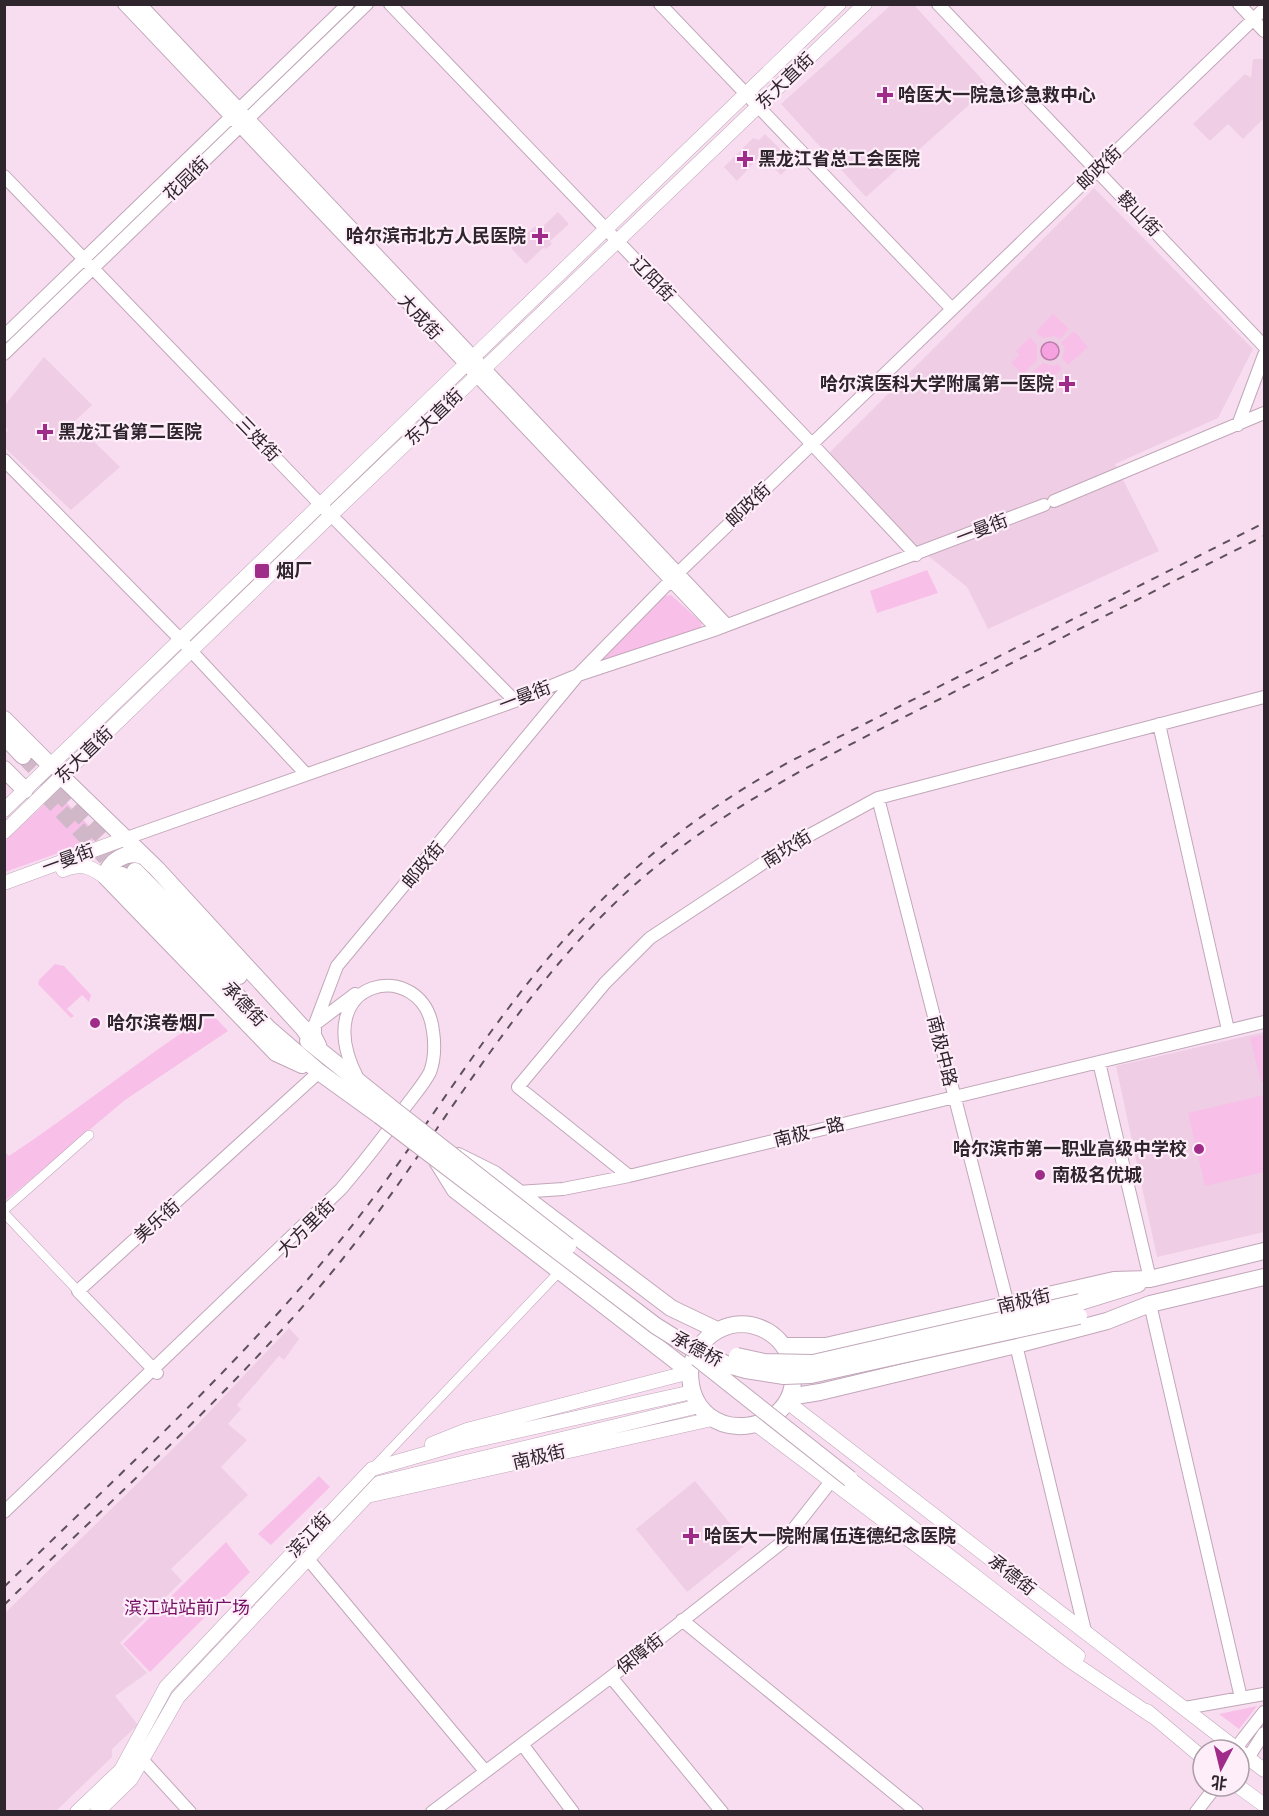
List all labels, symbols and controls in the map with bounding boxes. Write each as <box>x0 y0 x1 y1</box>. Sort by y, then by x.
street label: 东大直街 <box>751 47 819 114</box>
place label: 哈医大一院急诊急救中心 <box>898 83 1096 106</box>
marker: 哈医大一院急诊急救中心 <box>876 86 894 104</box>
street label: 邮政街 <box>1071 141 1126 195</box>
place label: 黑龙江省总工会医院 <box>758 147 920 170</box>
marker: 黑龙江省总工会医院 <box>736 150 754 168</box>
street label: 花园街 <box>158 152 213 206</box>
street label: 鞍山街 <box>1112 186 1166 241</box>
place label: 哈尔滨市北方人民医院 <box>346 224 526 247</box>
marker: 哈尔滨市北方人民医院 <box>531 227 549 245</box>
street label: 辽阳街 <box>626 251 680 306</box>
street label: 大成街 <box>394 289 447 344</box>
place label: 哈尔滨医科大学附属第一医院 <box>820 372 1054 395</box>
marker: 哈尔滨医科大学附属第一医院 <box>1058 375 1076 393</box>
street label: 东大直街 <box>400 383 468 450</box>
street label: 三姓街 <box>231 411 285 466</box>
place label: 黑龙江省第二医院 <box>58 420 202 443</box>
marker: 黑龙江省第二医院 <box>36 423 54 441</box>
street label: 邮政街 <box>720 478 775 532</box>
street label: 一曼街 <box>952 508 1011 549</box>
place label: 烟厂 <box>276 559 312 582</box>
marker: 烟厂 <box>253 562 271 580</box>
street label: 一曼街 <box>495 675 554 716</box>
street label: 东大直街 <box>50 721 118 788</box>
street label: 南坎街 <box>758 825 816 873</box>
street label: 邮政街 <box>396 837 449 893</box>
street label: 一曼街 <box>39 838 97 879</box>
street label: 承德街 <box>217 976 271 1031</box>
place label: 哈尔滨卷烟厂 <box>107 1011 215 1034</box>
street label: 南极中路 <box>923 1013 962 1089</box>
marker: 哈尔滨卷烟厂 <box>88 1016 102 1030</box>
street label: 南极一路 <box>771 1112 847 1151</box>
place label: 哈尔滨市第一职业高级中学校 <box>953 1137 1187 1160</box>
marker: 哈尔滨市第一职业高级中学校 <box>1192 1142 1206 1156</box>
place label: 南极名优城 <box>1052 1163 1142 1186</box>
marker: 南极名优城 <box>1033 1168 1047 1182</box>
street label: 美乐街 <box>129 1194 184 1247</box>
street label: 大方里街 <box>272 1194 339 1261</box>
street label: 南极街 <box>995 1283 1053 1318</box>
street label: 承德桥 <box>668 1326 726 1371</box>
street label: 南极街 <box>510 1439 568 1474</box>
street label: 滨江街 <box>282 1507 335 1562</box>
place label: 哈医大一院附属伍连德纪念医院 <box>704 1524 956 1547</box>
marker: 哈医大一院附属伍连德纪念医院 <box>682 1527 700 1545</box>
street label: 承德街 <box>984 1549 1041 1600</box>
park label: 滨江站站前广场 <box>124 1596 250 1619</box>
street label: 保障街 <box>611 1628 668 1679</box>
north arrow <box>1191 1738 1251 1798</box>
text: 北 <box>1210 1772 1228 1794</box>

